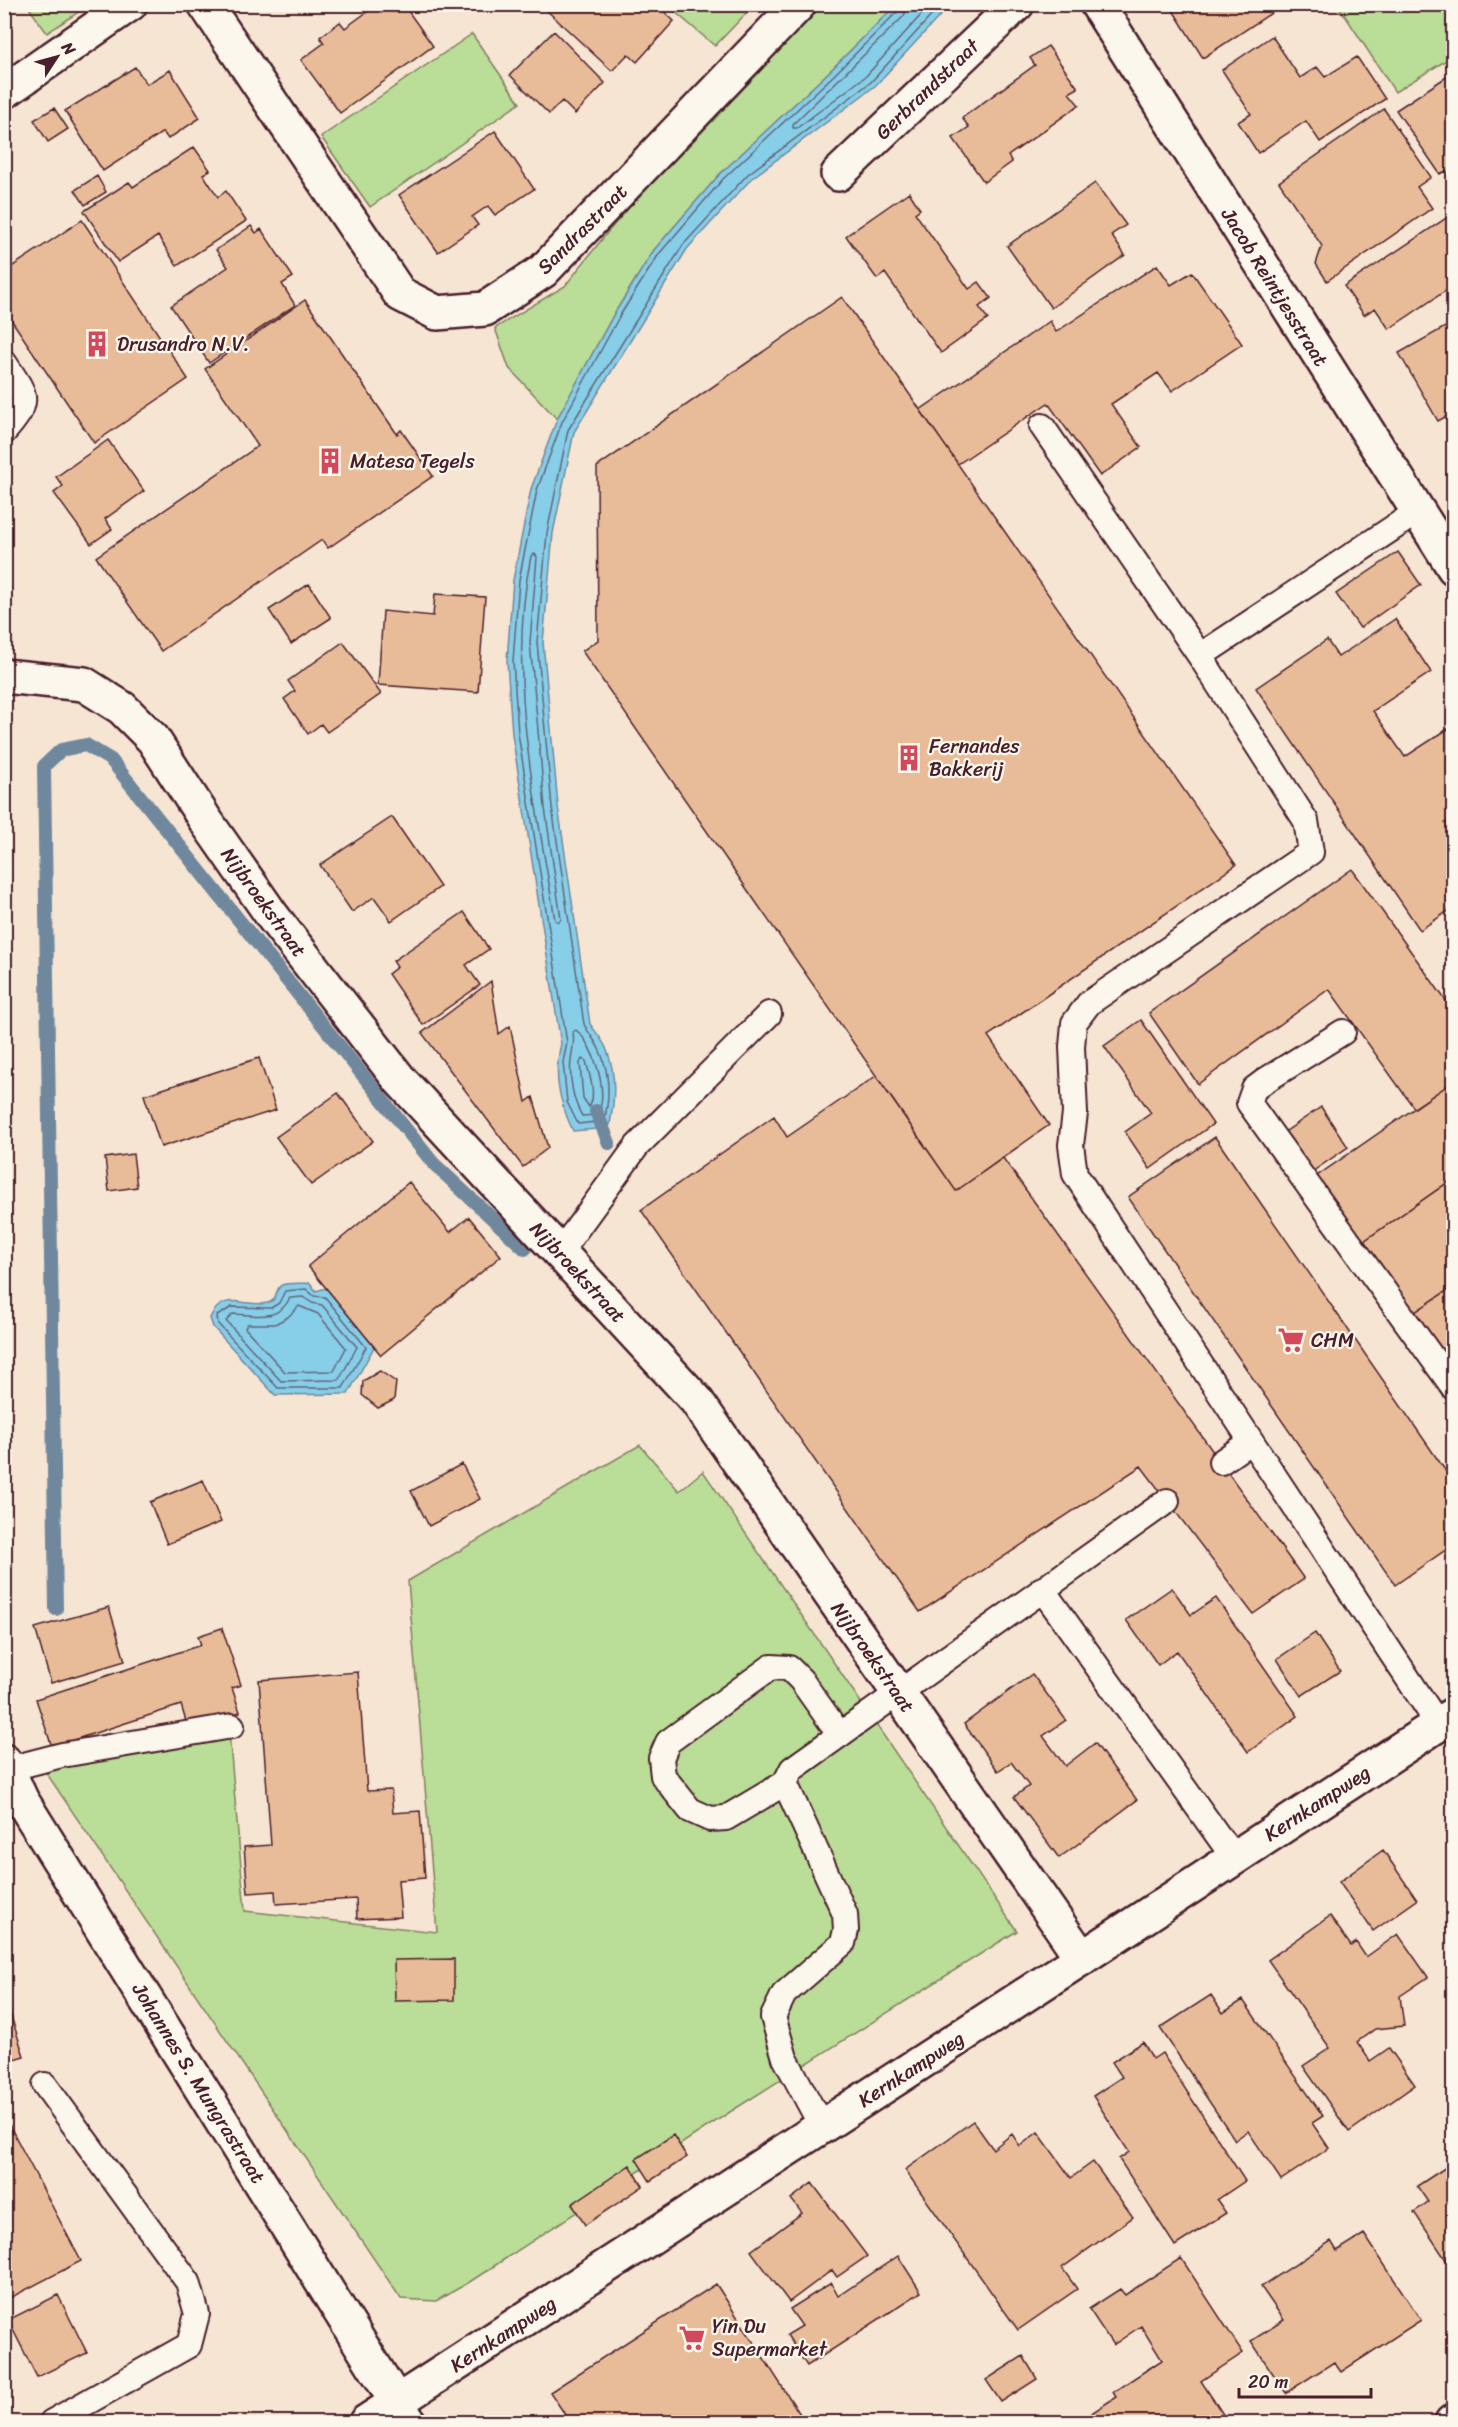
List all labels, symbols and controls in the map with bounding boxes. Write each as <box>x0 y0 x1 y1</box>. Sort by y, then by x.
north arrow <box>27 27 87 87</box>
street label: Gerbrandstraat <box>867 29 989 149</box>
text: N <box>53 35 84 62</box>
street label: Sandrastraat <box>529 175 636 283</box>
street label: Jacob Reintjesstraat <box>1211 200 1338 374</box>
place label: Drusandro N.V. <box>117 327 250 362</box>
building icon: Drusandro N.V. <box>82 329 112 359</box>
place label: Matesa Tegels <box>350 444 475 479</box>
building icon: Matesa Tegels <box>315 446 345 476</box>
place label: Fernandes Bakkerij <box>929 729 1020 787</box>
building icon: Fernandes Bakkerij <box>894 743 924 773</box>
street label: Nijbroekstraat <box>211 840 316 965</box>
street label: Nijbroekstraat <box>521 1213 635 1332</box>
place label: CHM <box>1311 1323 1354 1358</box>
supermarket icon: CHM <box>1276 1325 1306 1355</box>
street label: Nijbroekstraat <box>821 1594 924 1721</box>
street label: Kernkampweg <box>1257 1756 1378 1851</box>
street label: Johannes S. Mungrastraat <box>122 1975 275 2191</box>
street label: Kernkampweg <box>851 2022 972 2117</box>
street label: Kernkampweg <box>443 2287 564 2382</box>
place label: Yin Du Supermarket <box>712 2309 828 2367</box>
supermarket icon: Yin Du Supermarket <box>677 2323 707 2353</box>
scale bar <box>1239 2361 1371 2399</box>
text: 20 m <box>1248 2366 1288 2398</box>

